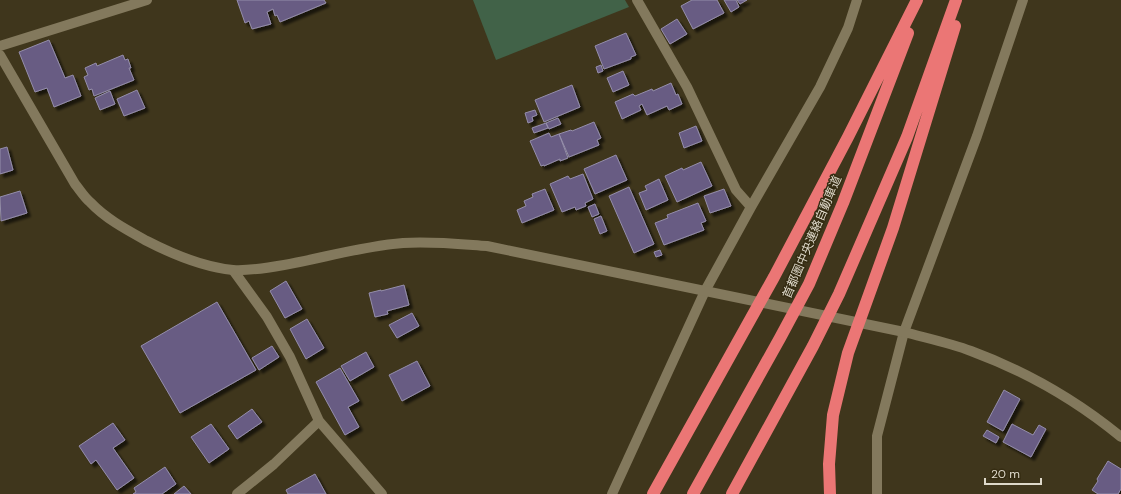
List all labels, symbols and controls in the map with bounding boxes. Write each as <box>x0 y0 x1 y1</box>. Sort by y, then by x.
street label: 首都圏中央連絡自動車道 <box>779 173 845 301</box>
scale bar <box>985 460 1041 486</box>
text: 20 m <box>991 466 1020 482</box>

